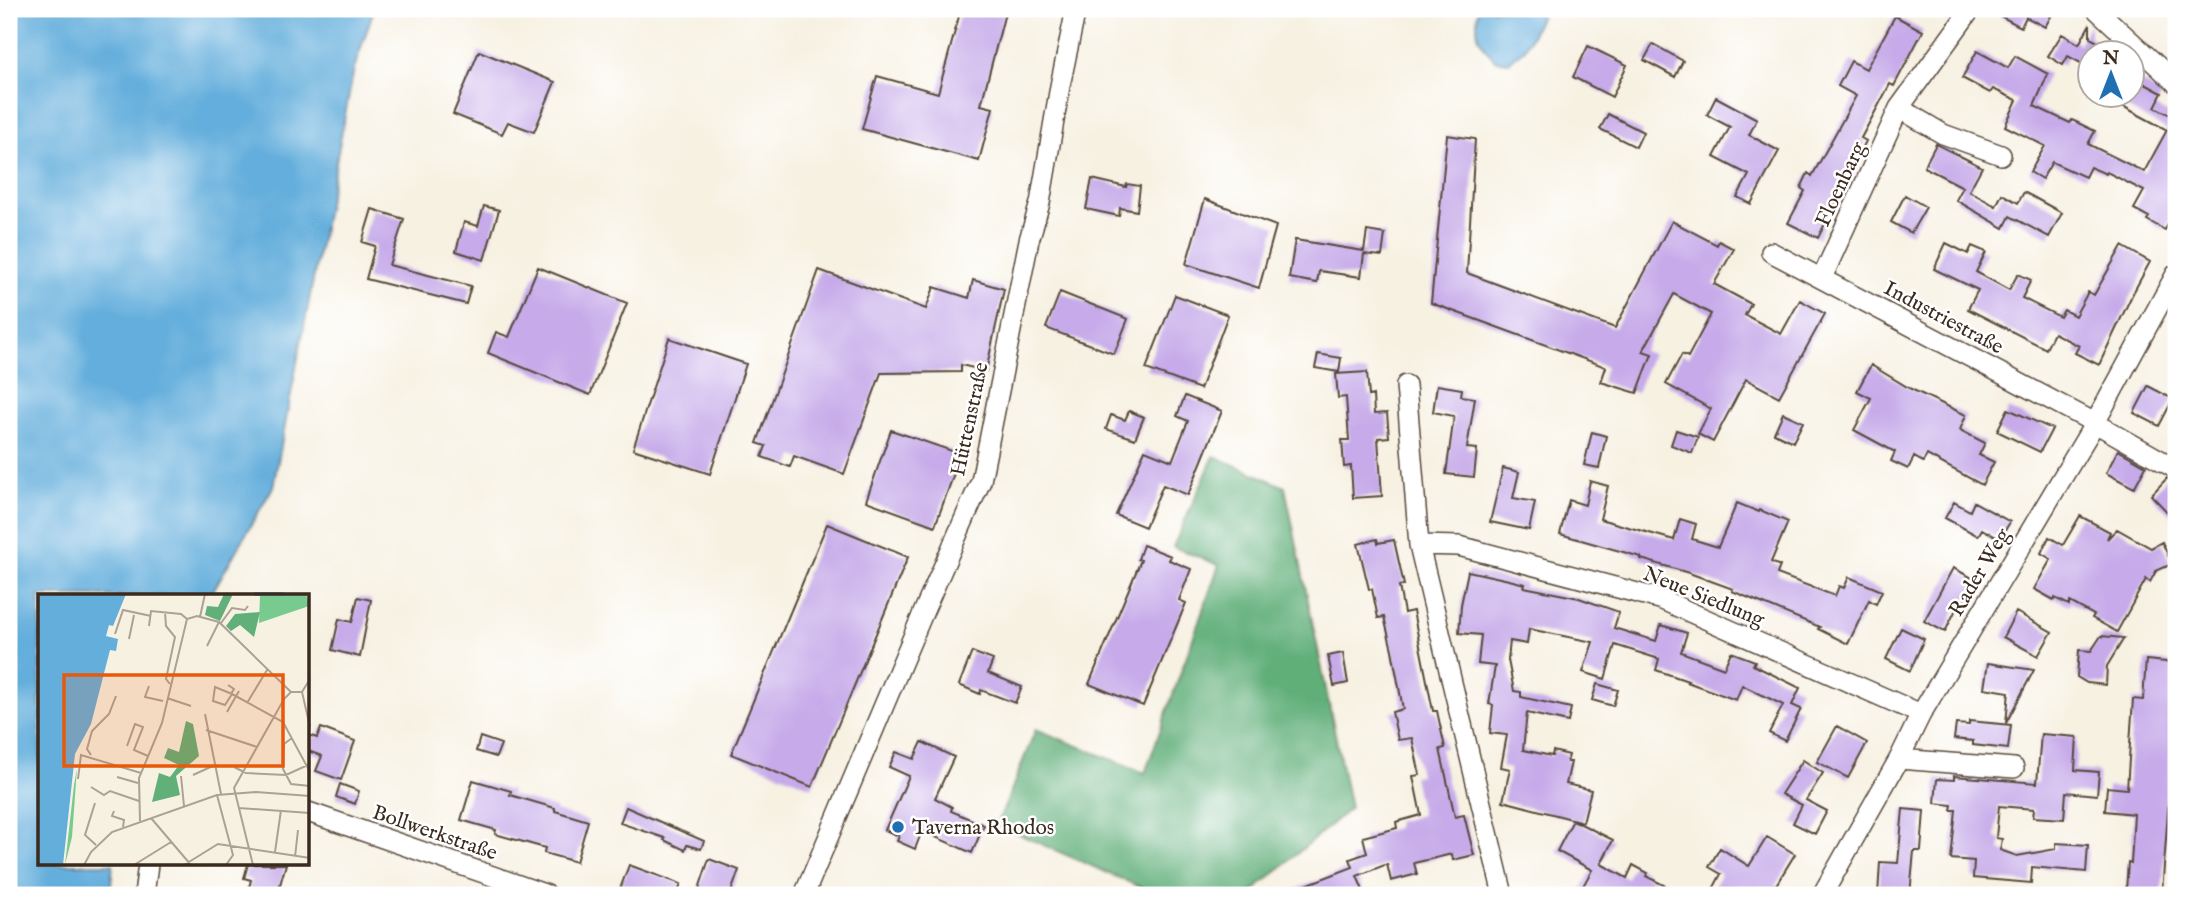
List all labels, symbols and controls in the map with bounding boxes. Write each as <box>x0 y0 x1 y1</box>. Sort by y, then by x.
north arrow <box>2076 38 2146 108</box>
text: N <box>2102 47 2120 71</box>
street label: Floenbarg <box>1810 137 1873 231</box>
street label: Industriestraße <box>1879 276 2008 361</box>
street label: Hüttenstraße <box>945 360 996 479</box>
street label: Rader Weg <box>1943 523 2017 622</box>
street label: Neue Siedlung <box>1639 561 1769 634</box>
inset map <box>38 594 310 866</box>
street label: Bollwerkstraße <box>369 799 501 868</box>
place label: Taverna Rhodos <box>912 815 1054 842</box>
marker: Taverna Rhodos <box>890 819 906 835</box>

